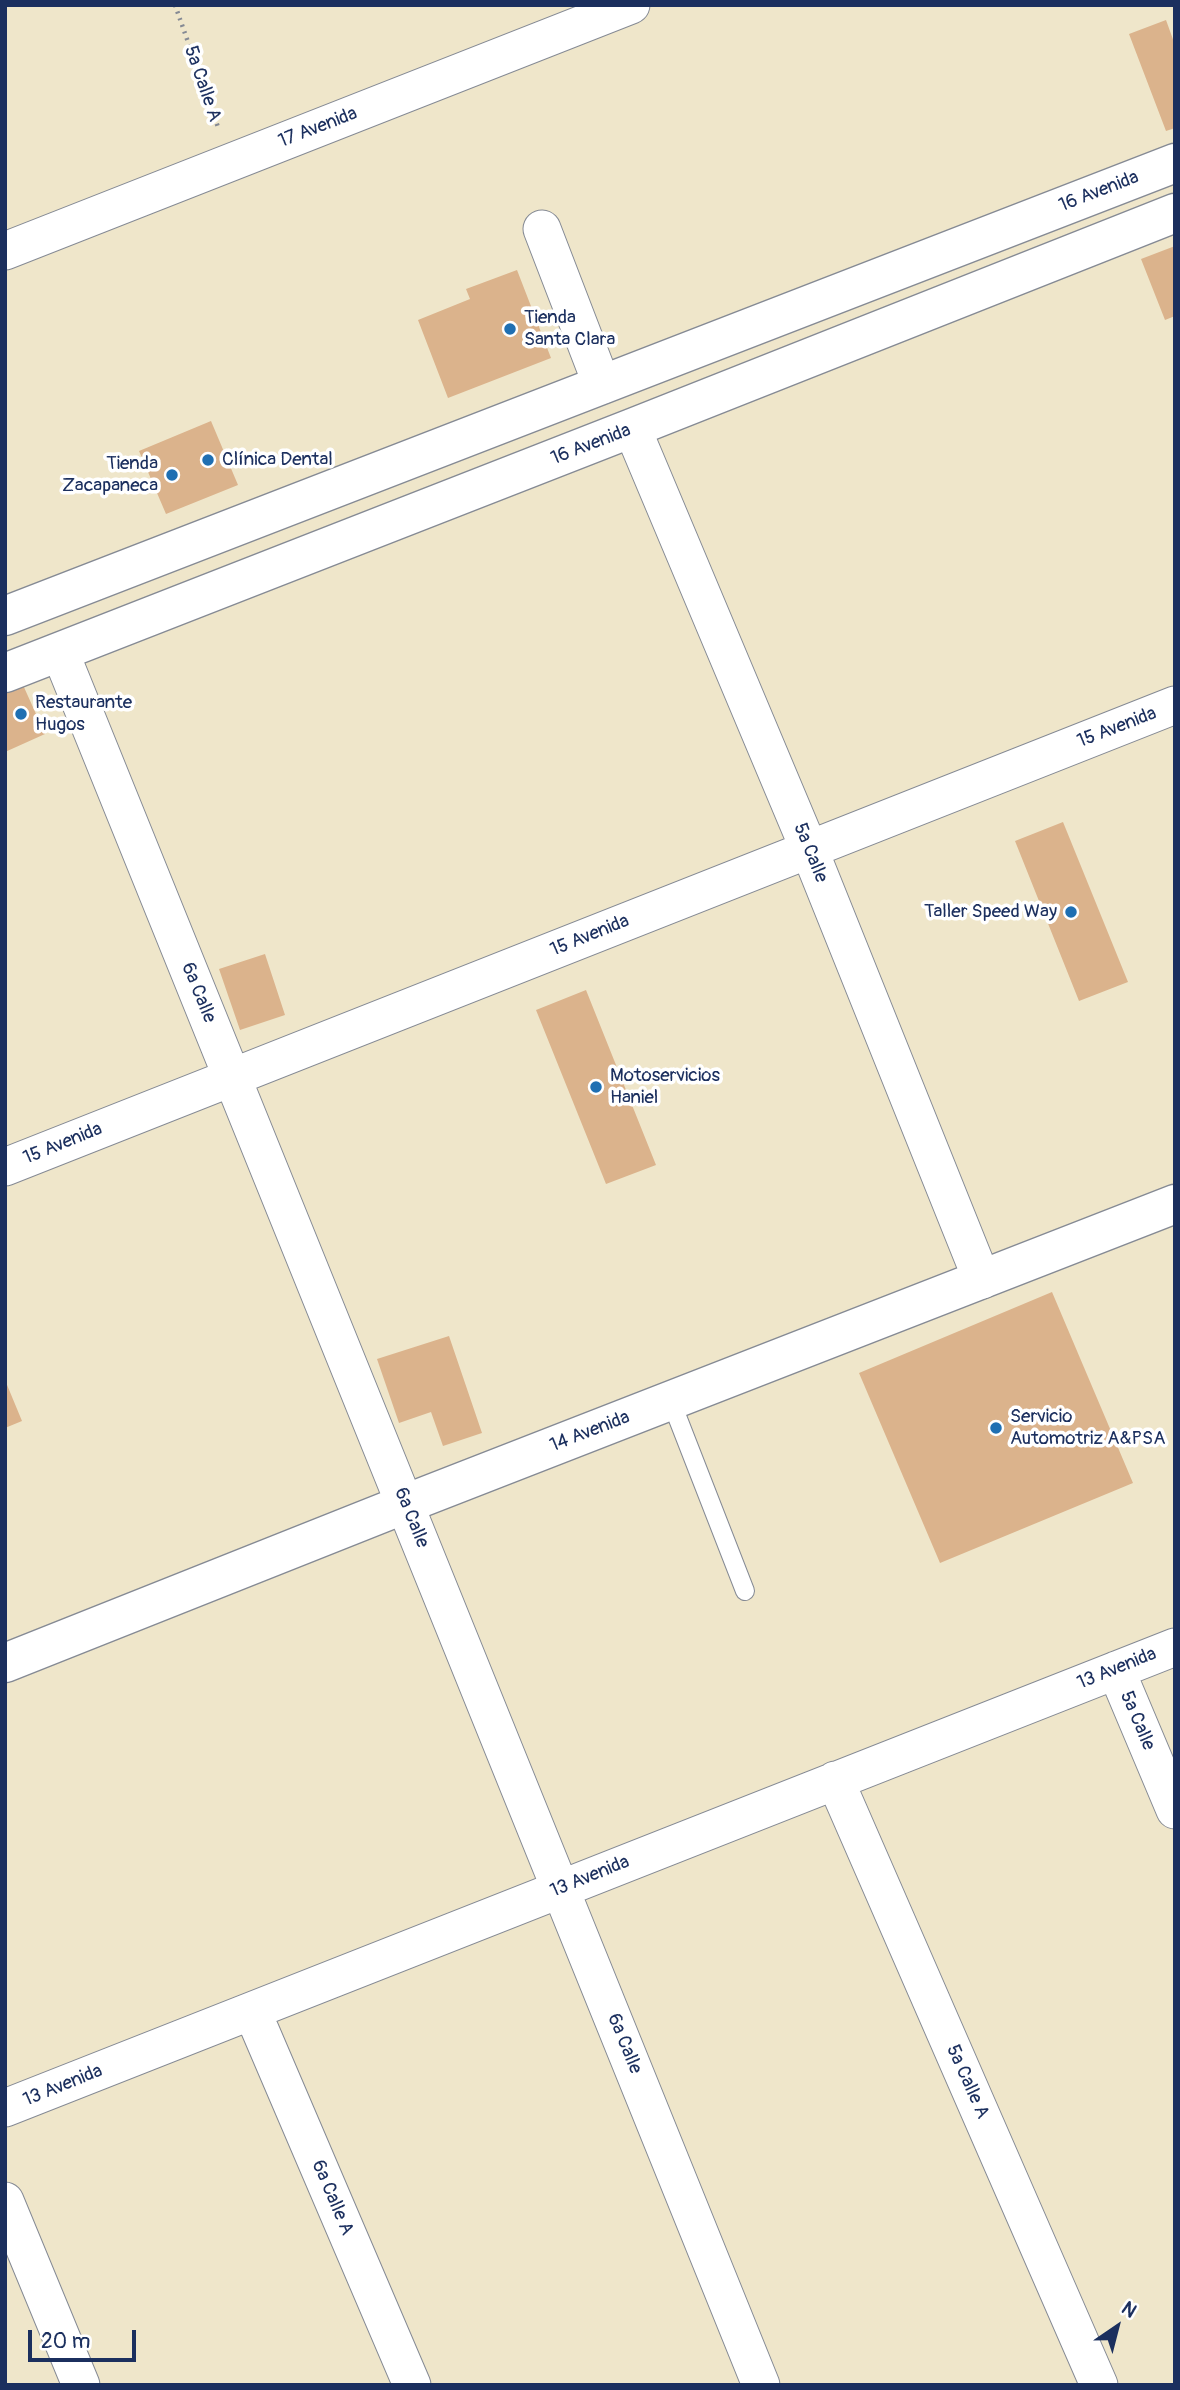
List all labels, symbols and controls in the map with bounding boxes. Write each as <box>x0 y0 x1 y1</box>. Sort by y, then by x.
street label: 5a Calle A <box>178 43 226 125</box>
street label: 17 Avenida <box>275 103 361 153</box>
street label: 16 Avenida <box>1056 166 1142 218</box>
place label: Tienda Santa Clara <box>524 307 615 351</box>
marker: Tienda Santa Clara <box>502 321 518 337</box>
street label: 16 Avenida <box>548 419 634 471</box>
place label: Clínica Dental <box>222 449 333 471</box>
marker: Clínica Dental <box>200 452 216 468</box>
place label: Tienda Zacapaneca <box>62 453 158 497</box>
marker: Tienda Zacapaneca <box>164 467 180 483</box>
place label: Restaurante Hugos <box>35 692 132 736</box>
street label: 15 Avenida <box>1074 703 1160 753</box>
marker: Restaurante Hugos <box>13 706 29 722</box>
street label: 5a Calle <box>788 820 832 886</box>
place label: Taller Speed Way <box>924 901 1057 923</box>
marker: Taller Speed Way <box>1063 904 1079 920</box>
street label: 15 Avenida <box>547 910 633 962</box>
street label: 6a Calle <box>176 960 220 1026</box>
place label: Motoservicios Haniel <box>610 1065 720 1109</box>
marker: Motoservicios Haniel <box>588 1079 604 1095</box>
street label: 15 Avenida <box>20 1118 106 1170</box>
street label: 14 Avenida <box>547 1406 633 1458</box>
place label: Servicio Automotriz A&PSA <box>1010 1406 1165 1450</box>
marker: Servicio Automotriz A&PSA <box>988 1420 1004 1436</box>
street label: 6a Calle <box>389 1485 433 1551</box>
street label: 13 Avenida <box>1074 1643 1160 1695</box>
street label: 5a Calle <box>1114 1688 1160 1754</box>
street label: 13 Avenida <box>547 1851 633 1903</box>
street label: 6a Calle <box>602 2011 646 2077</box>
street label: 5a Calle A <box>941 2041 993 2123</box>
street label: 13 Avenida <box>20 2060 106 2112</box>
street label: 6a Calle A <box>306 2157 358 2239</box>
north arrow <box>1082 2292 1152 2362</box>
text: N <box>1117 2296 1141 2323</box>
scale bar <box>32 2316 140 2360</box>
text: 20 m <box>41 2328 90 2355</box>

